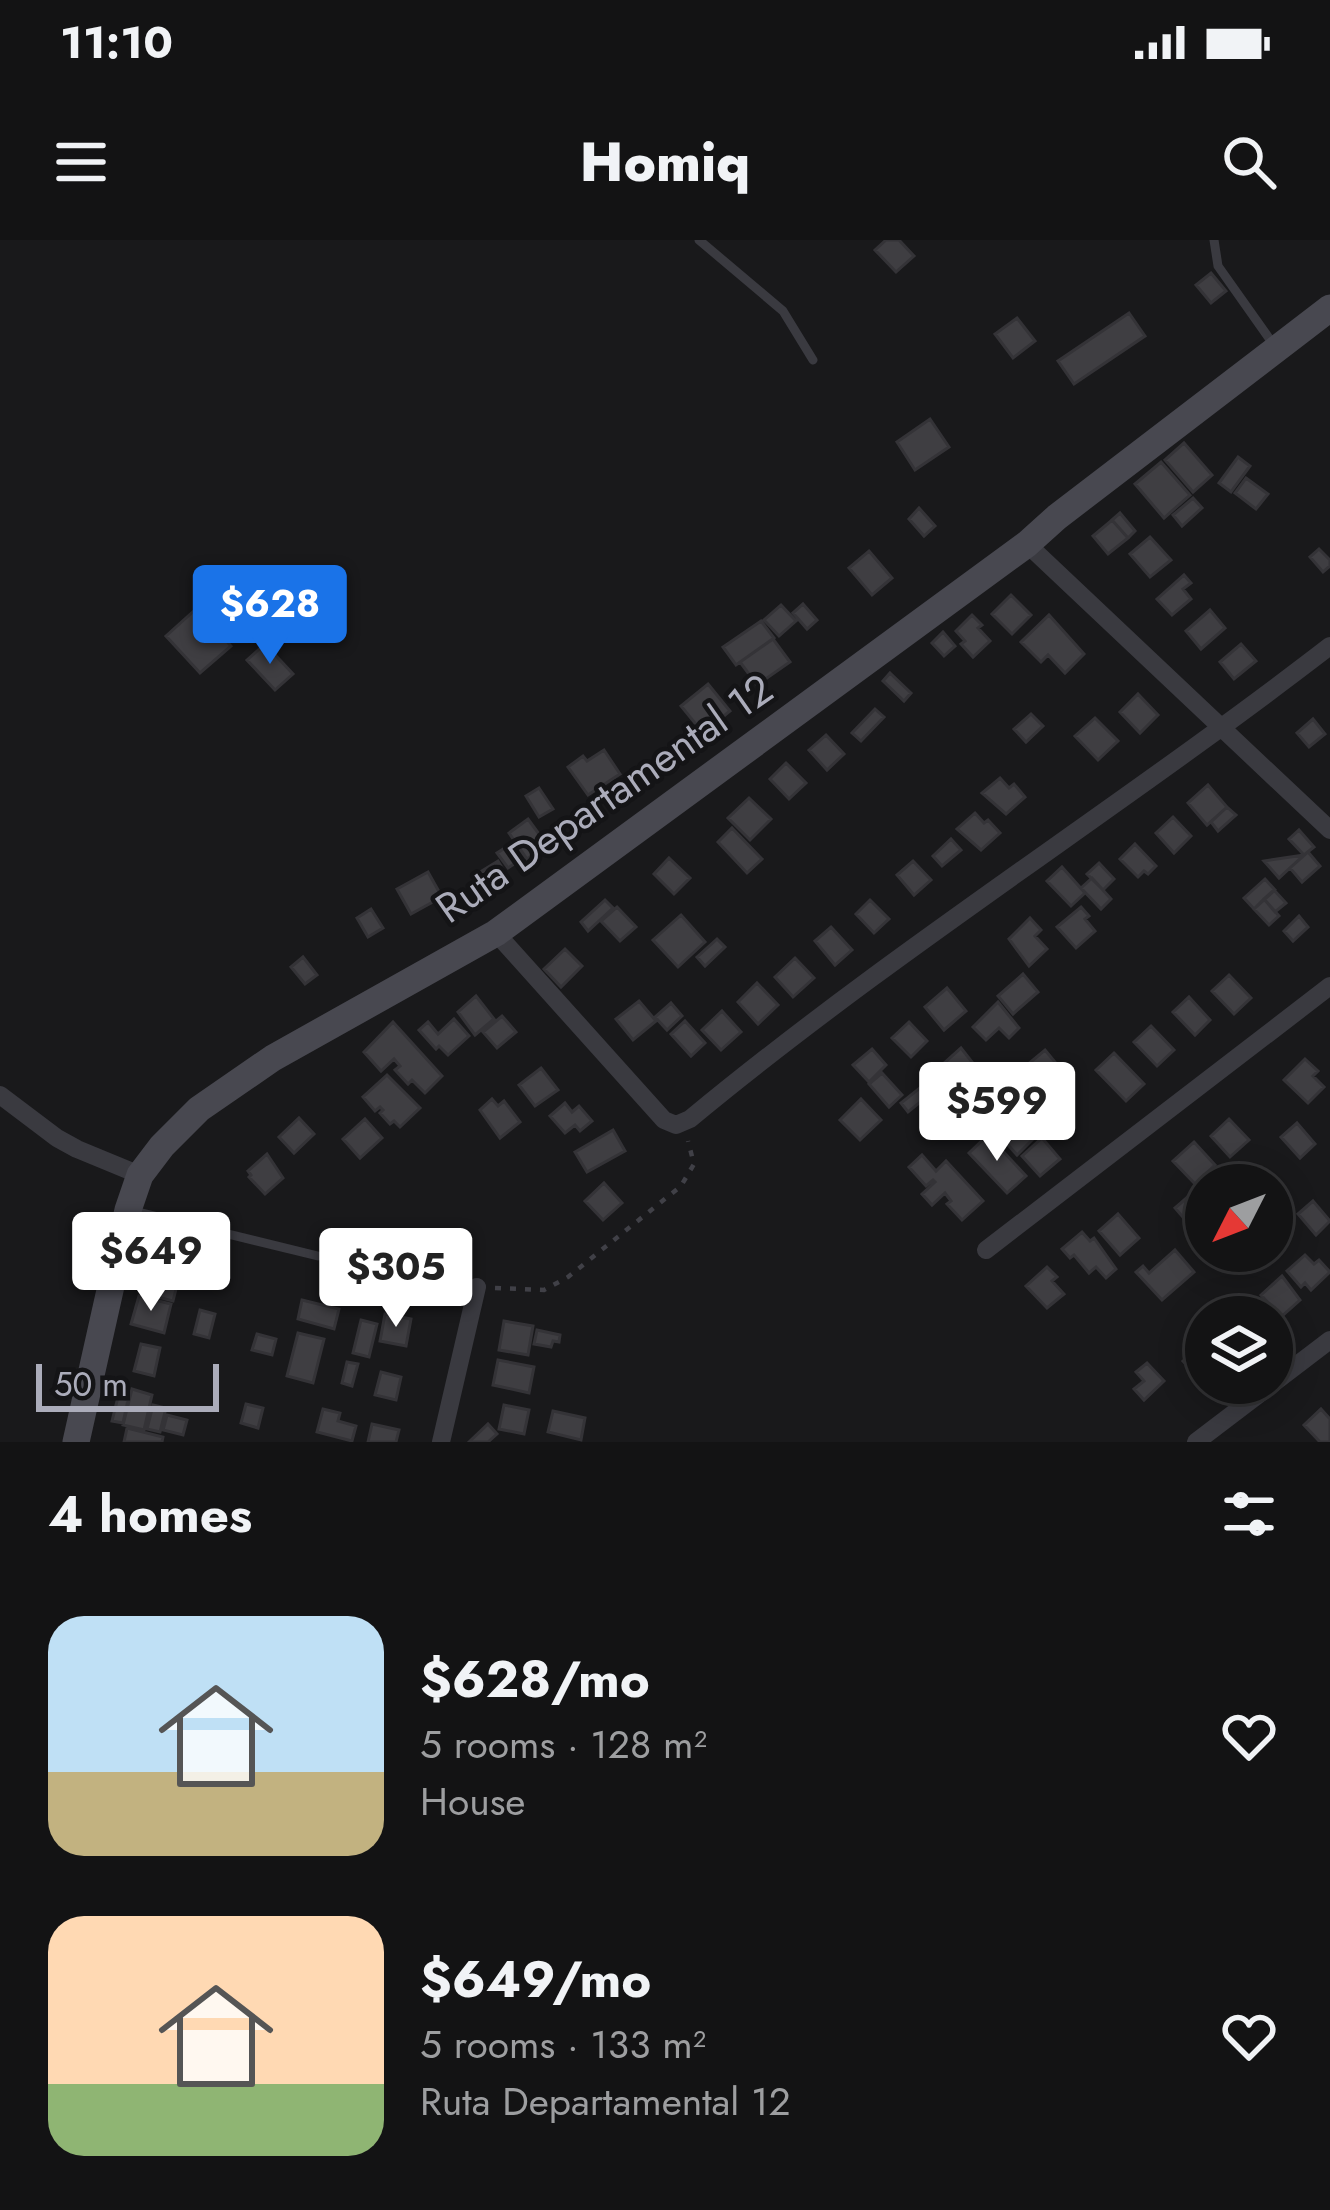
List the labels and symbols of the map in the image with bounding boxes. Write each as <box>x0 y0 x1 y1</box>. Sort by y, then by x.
pin: $628 <box>199 565 341 667</box>
street label: Ruta Departamental 12 <box>423 659 785 938</box>
pin: $599 <box>926 1062 1068 1164</box>
north arrow <box>1185 1164 1293 1272</box>
pin: $649 <box>80 1212 222 1314</box>
pin: $305 <box>325 1228 467 1330</box>
scale bar <box>36 1358 219 1411</box>

